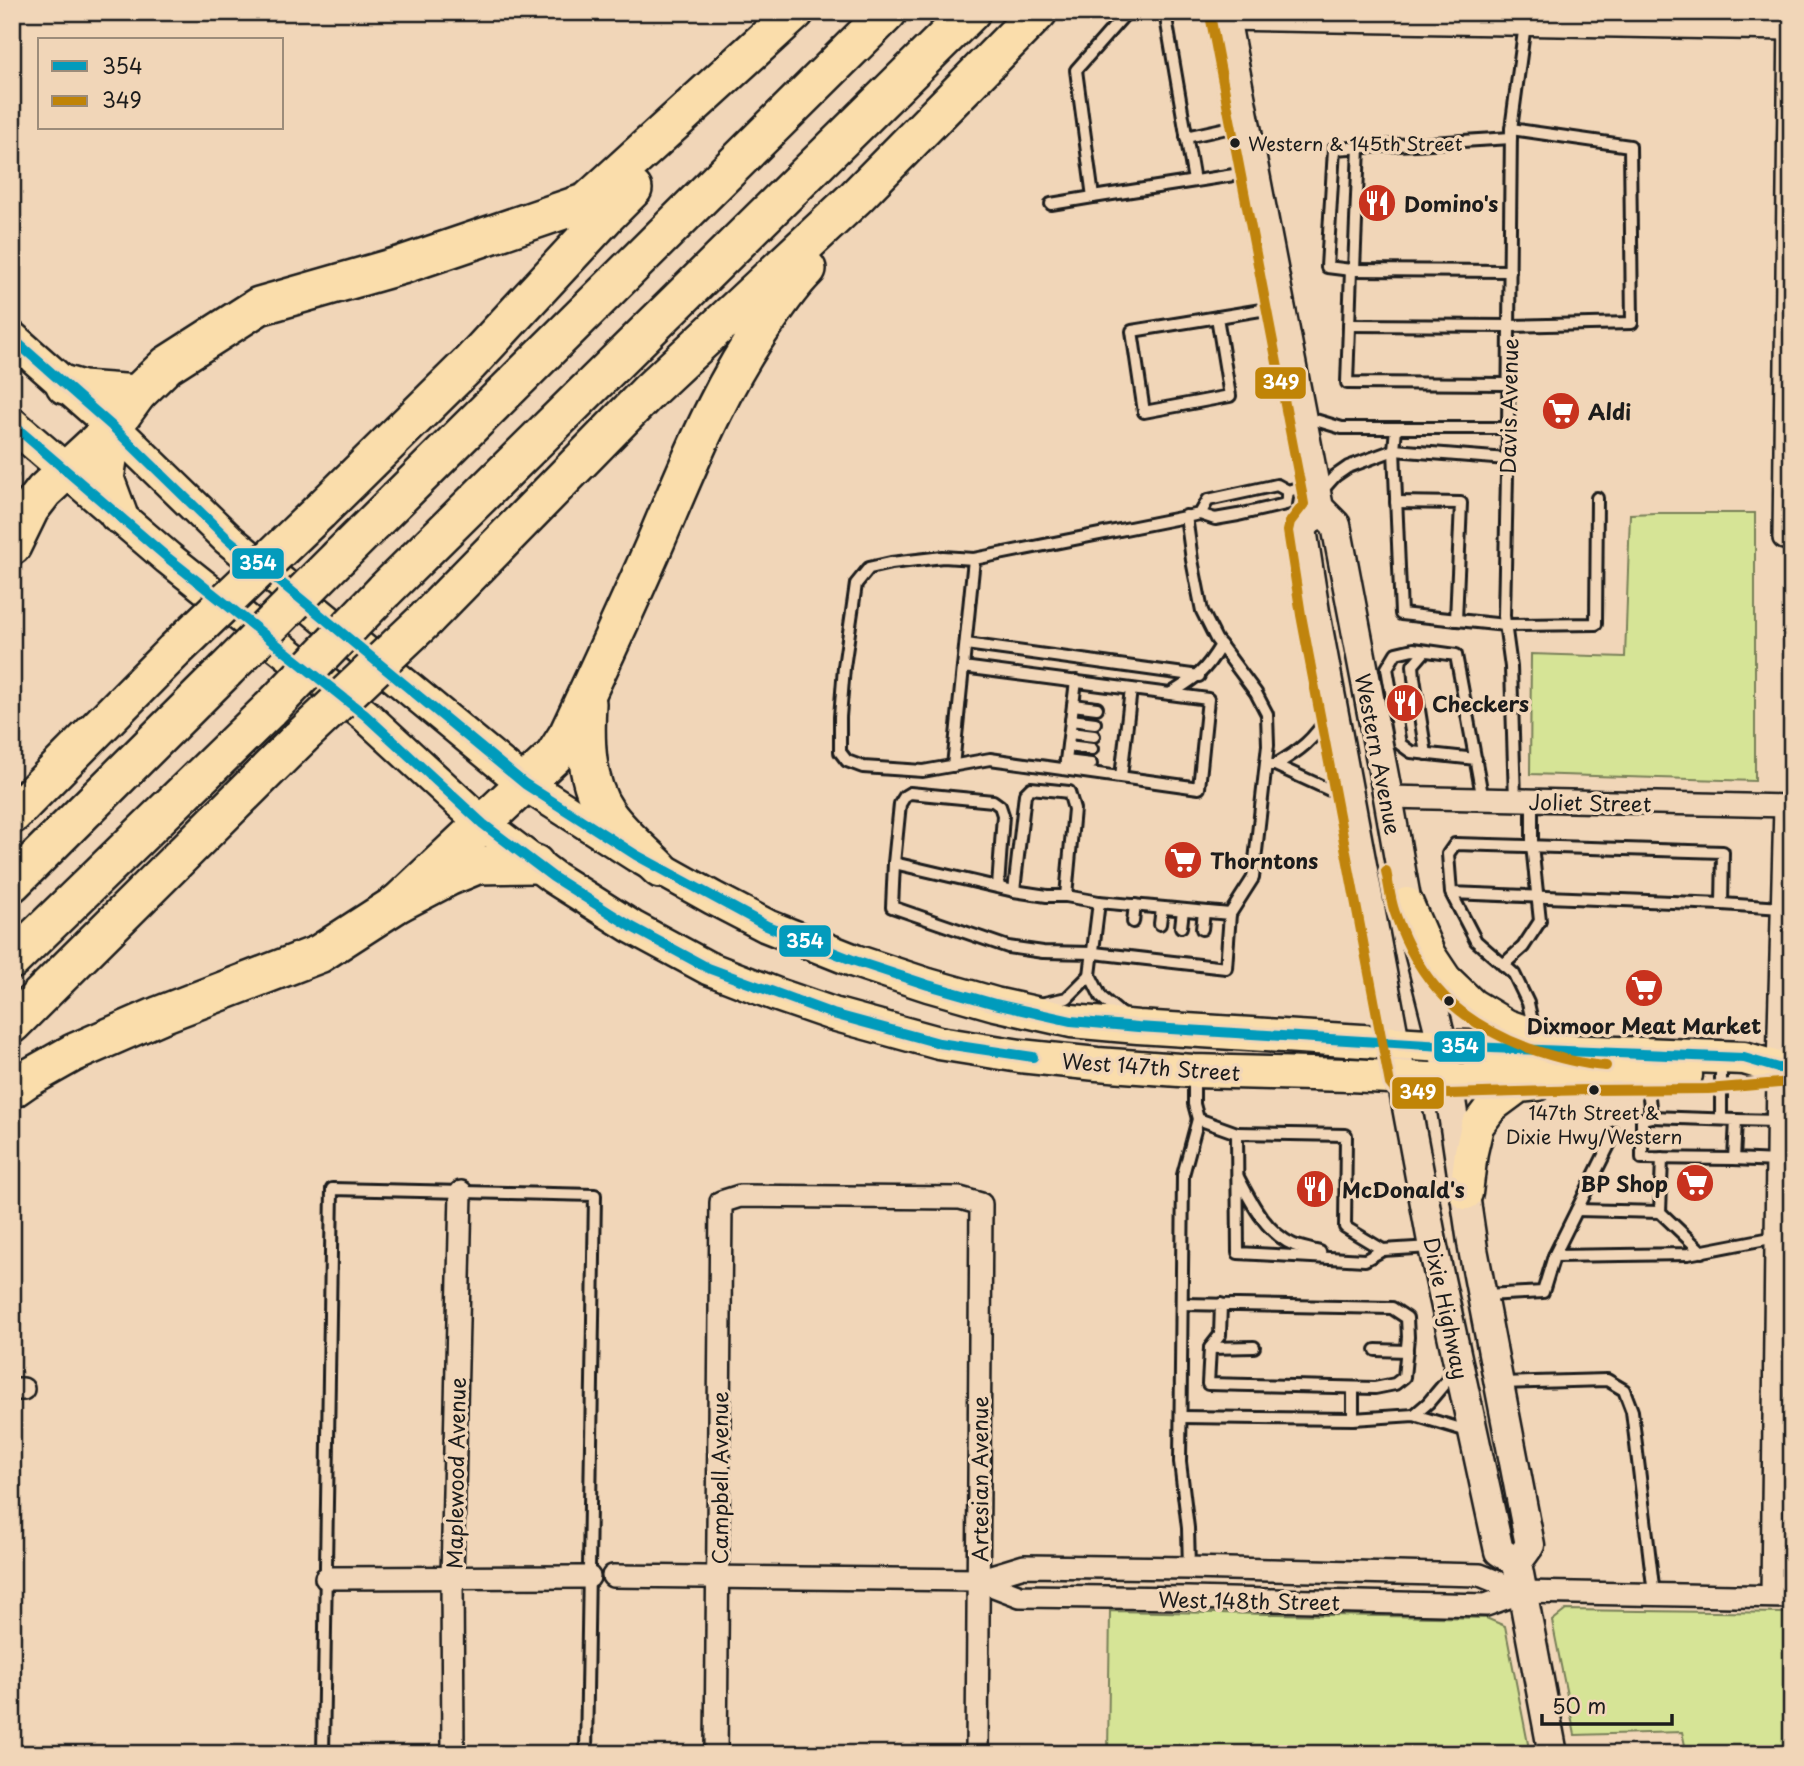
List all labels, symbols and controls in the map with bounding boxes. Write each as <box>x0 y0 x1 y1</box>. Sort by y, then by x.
legend <box>38 38 284 130</box>
text: 354 <box>102 49 143 81</box>
text: 349 <box>102 83 142 115</box>
place label: Western & 145th Street <box>1248 129 1463 157</box>
marker: Western & 145th Street <box>1228 136 1242 150</box>
restaurant icon: Domino's <box>1356 182 1398 224</box>
place label: Domino's <box>1404 187 1498 219</box>
street label: Davis Avenue <box>1491 338 1525 474</box>
line badge: 349 <box>1254 366 1307 400</box>
text: 349 <box>1263 367 1299 395</box>
supermarket icon: Aldi <box>1540 390 1582 432</box>
place label: Aldi <box>1588 395 1631 427</box>
line badge: 354 <box>231 547 285 580</box>
text: 354 <box>239 548 277 576</box>
street label: Western Avenue <box>1348 671 1410 837</box>
restaurant icon: Checkers <box>1384 682 1426 724</box>
place label: Checkers <box>1432 687 1529 719</box>
street label: Joliet Street <box>1528 785 1652 819</box>
supermarket icon: Thorntons <box>1162 839 1204 881</box>
place label: Thorntons <box>1210 844 1318 876</box>
line badge: 354 <box>778 924 832 958</box>
text: 354 <box>786 926 824 954</box>
supermarket icon: Dixmoor Meat Market <box>1623 967 1665 1009</box>
unlabelled marker <box>1442 994 1456 1008</box>
place label: Dixmoor Meat Market <box>1527 1009 1761 1041</box>
line badge: 354 <box>1433 1030 1486 1063</box>
text: 354 <box>1441 1031 1479 1059</box>
street label: West 147th Street <box>1061 1044 1241 1088</box>
line badge: 349 <box>1391 1076 1445 1110</box>
text: 349 <box>1400 1077 1436 1105</box>
marker: 147th Street & Dixie Hwy/Western <box>1587 1083 1601 1097</box>
place label: 147th Street & Dixie Hwy/Western <box>1506 1098 1682 1150</box>
supermarket icon: BP Shop <box>1674 1162 1716 1204</box>
place label: BP Shop <box>1580 1167 1668 1199</box>
restaurant icon: McDonald's <box>1294 1168 1336 1210</box>
place label: McDonald's <box>1342 1173 1465 1205</box>
street label: Dixie Highway <box>1416 1234 1478 1382</box>
street label: Maplewood Avenue <box>437 1377 473 1569</box>
street label: Campbell Avenue <box>703 1391 735 1565</box>
street label: Artesian Avenue <box>963 1396 995 1562</box>
street label: West 148th Street <box>1158 1582 1340 1618</box>
scale bar <box>1542 1682 1671 1726</box>
text: 50 m <box>1552 1689 1606 1721</box>

